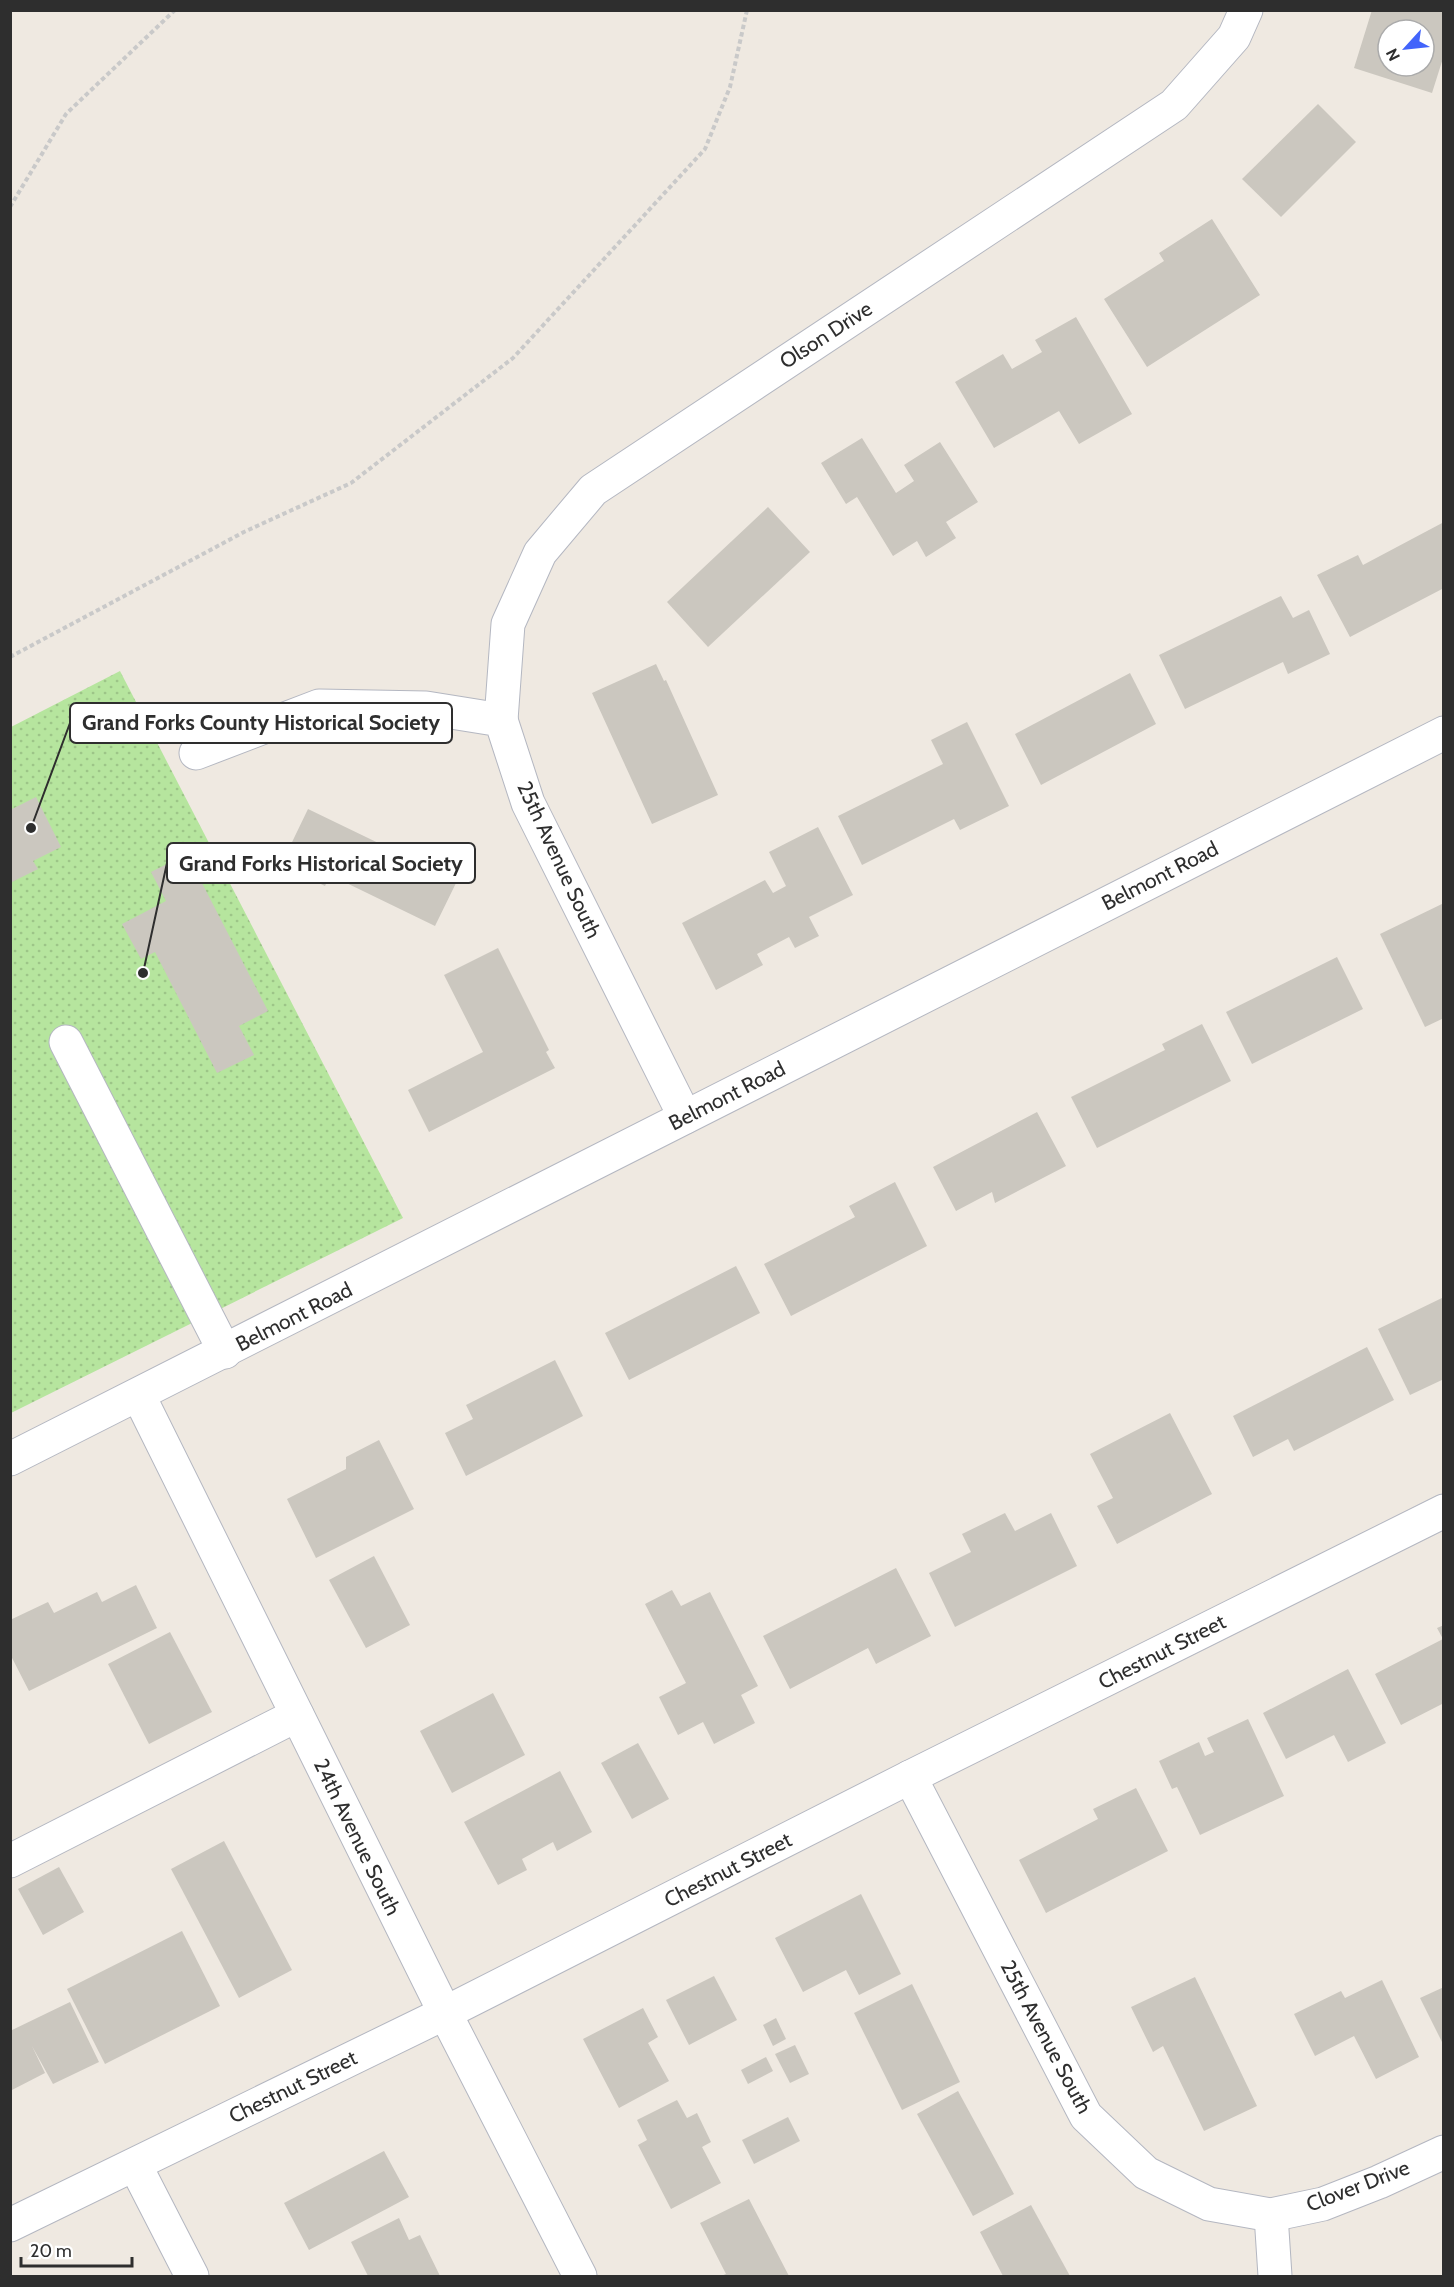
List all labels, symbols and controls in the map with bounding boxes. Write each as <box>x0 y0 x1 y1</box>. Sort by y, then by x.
north arrow <box>1376 18 1436 78</box>
text: N <box>1382 45 1404 64</box>
street label: Olson Drive <box>775 295 877 374</box>
callout: Grand Forks County Historical Society <box>70 703 452 743</box>
text: Grand Forks County Historical Society <box>82 709 440 736</box>
street label: 25th Avenue South <box>512 777 607 942</box>
street label: Belmont Road <box>1097 836 1222 916</box>
callout: Grand Forks Historical Society <box>167 843 475 883</box>
text: Grand Forks Historical Society <box>179 850 463 877</box>
street label: Belmont Road <box>664 1056 789 1136</box>
street label: Belmont Road <box>231 1277 356 1357</box>
street label: Chestnut Street <box>1094 1609 1230 1694</box>
street label: 24th Avenue South <box>309 1754 406 1919</box>
street label: Chestnut Street <box>660 1827 796 1912</box>
street label: 25th Avenue South <box>995 1956 1097 2118</box>
street label: Chestnut Street <box>225 2045 361 2128</box>
street label: Clover Drive <box>1303 2154 1413 2217</box>
scale bar <box>21 2230 132 2268</box>
text: 20 m <box>30 2240 72 2262</box>

